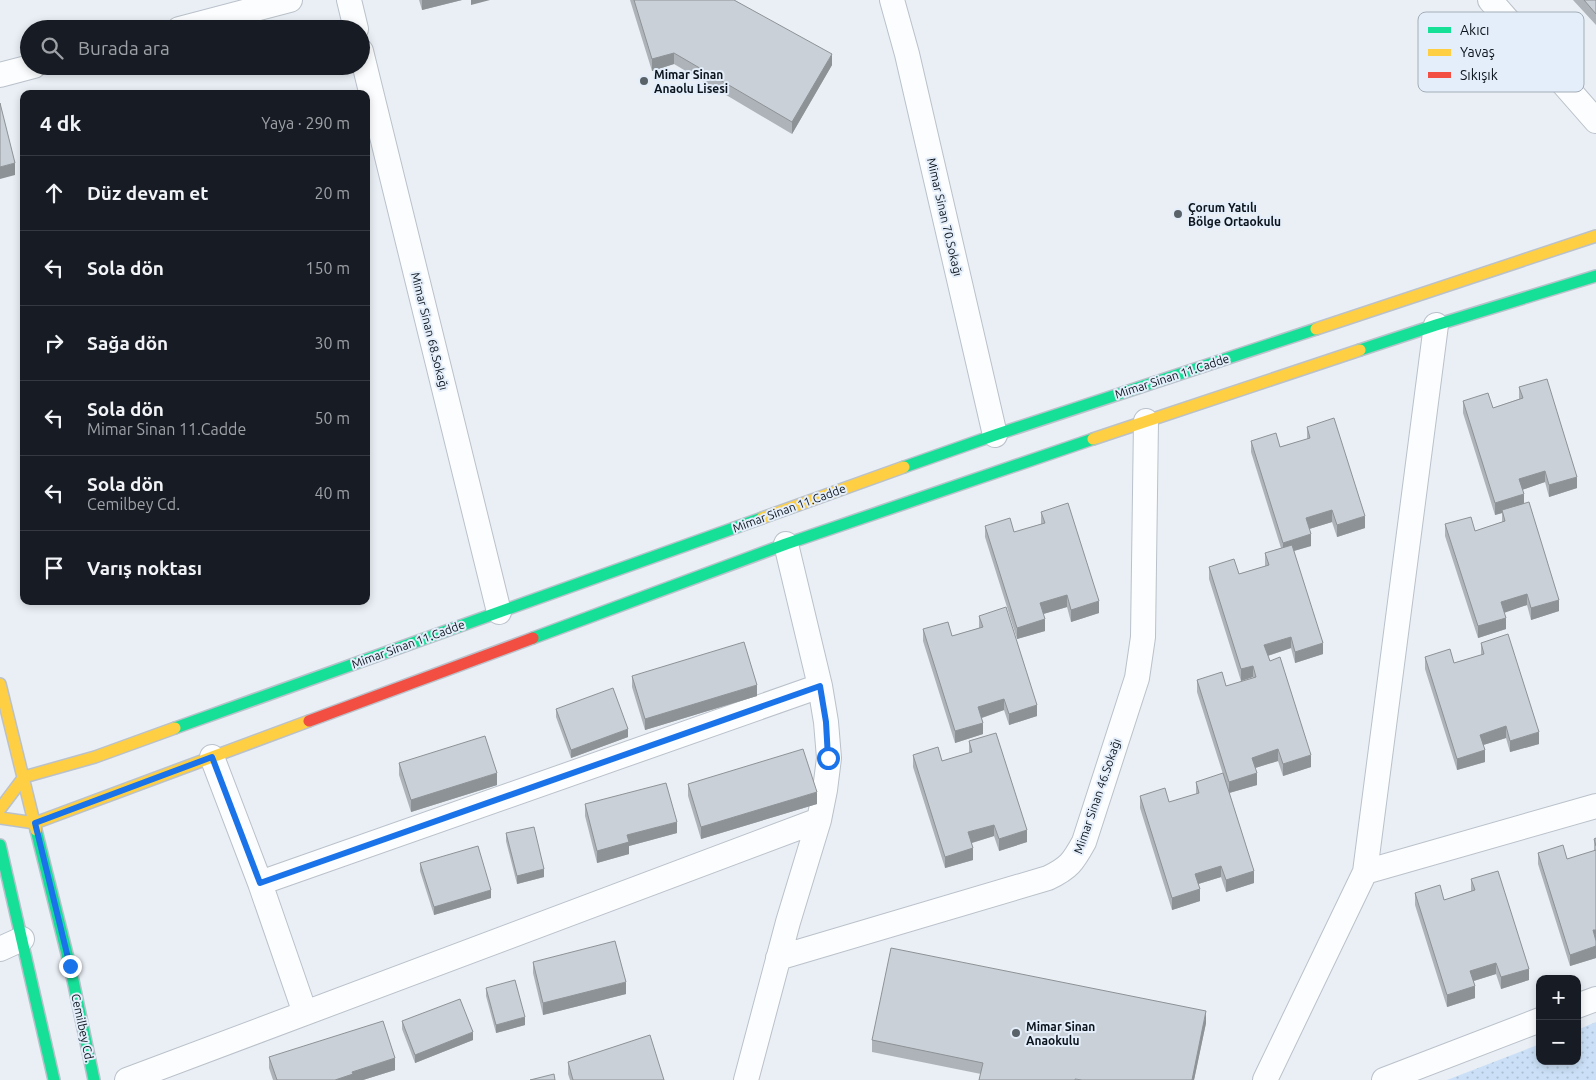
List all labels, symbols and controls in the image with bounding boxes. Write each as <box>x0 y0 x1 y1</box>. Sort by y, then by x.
legend <box>1418 12 1584 92</box>
search box <box>20 20 370 75</box>
text: Akıcı <box>1460 22 1489 38</box>
icon: search <box>38 34 66 62</box>
text: Burada ara <box>78 37 170 59</box>
text: Yavaş <box>1460 44 1495 60</box>
text: Sıkışık <box>1460 67 1498 83</box>
place label: Mimar Sinan Anaolu Lisesi <box>654 68 728 95</box>
marker: Mimar Sinan Anaolu Lisesi <box>638 75 650 87</box>
text: 4 dk <box>40 111 81 135</box>
text: Yaya · 290 m <box>261 114 350 132</box>
street label: Mimar Sinan 70.Sokağı <box>925 157 965 277</box>
icon: ahead <box>40 179 68 207</box>
text: Düz devam et <box>87 182 208 204</box>
text: 20 m <box>314 184 350 202</box>
place label: Çorum Yatılı Bölge Ortaokulu <box>1188 201 1281 228</box>
marker: Çorum Yatılı Bölge Ortaokulu <box>1172 208 1184 220</box>
icon: left <box>40 254 68 282</box>
text: Sola dön <box>87 257 164 279</box>
text: 150 m <box>305 259 350 277</box>
street label: Mimar Sinan 68.Sokağı <box>409 271 451 391</box>
icon: right <box>40 329 68 357</box>
text: Sağa dön <box>87 332 168 354</box>
text: 30 m <box>314 334 350 352</box>
street label: Mimar Sinan 11.Cadde <box>1113 351 1231 401</box>
text: Sola dön <box>87 398 164 420</box>
icon: left <box>40 404 68 432</box>
text: 50 m <box>314 409 350 427</box>
text: Mimar Sinan 11.Cadde <box>87 420 246 438</box>
text: Sola dön <box>87 473 164 495</box>
icon: left <box>40 479 68 507</box>
street label: Mimar Sinan 11.Cadde <box>731 481 847 535</box>
text: 40 m <box>314 484 350 502</box>
text: Cemilbey Cd. <box>87 495 180 513</box>
icon: arrive <box>40 554 68 582</box>
text: Varış noktası <box>87 557 202 579</box>
street label: Mimar Sinan 11.Cadde <box>350 617 466 671</box>
street label: Mimar Sinan 46.Sokağı <box>1071 737 1123 855</box>
route start <box>817 747 840 770</box>
route end <box>59 955 82 978</box>
map controls <box>1536 975 1581 1065</box>
button: + <box>1536 975 1581 1020</box>
street label: Cemilbey Cd. <box>69 992 97 1064</box>
place label: Mimar Sinan Anaokulu <box>1026 1020 1095 1047</box>
button: − <box>1536 1020 1581 1065</box>
marker: Mimar Sinan Anaokulu <box>1010 1027 1022 1039</box>

